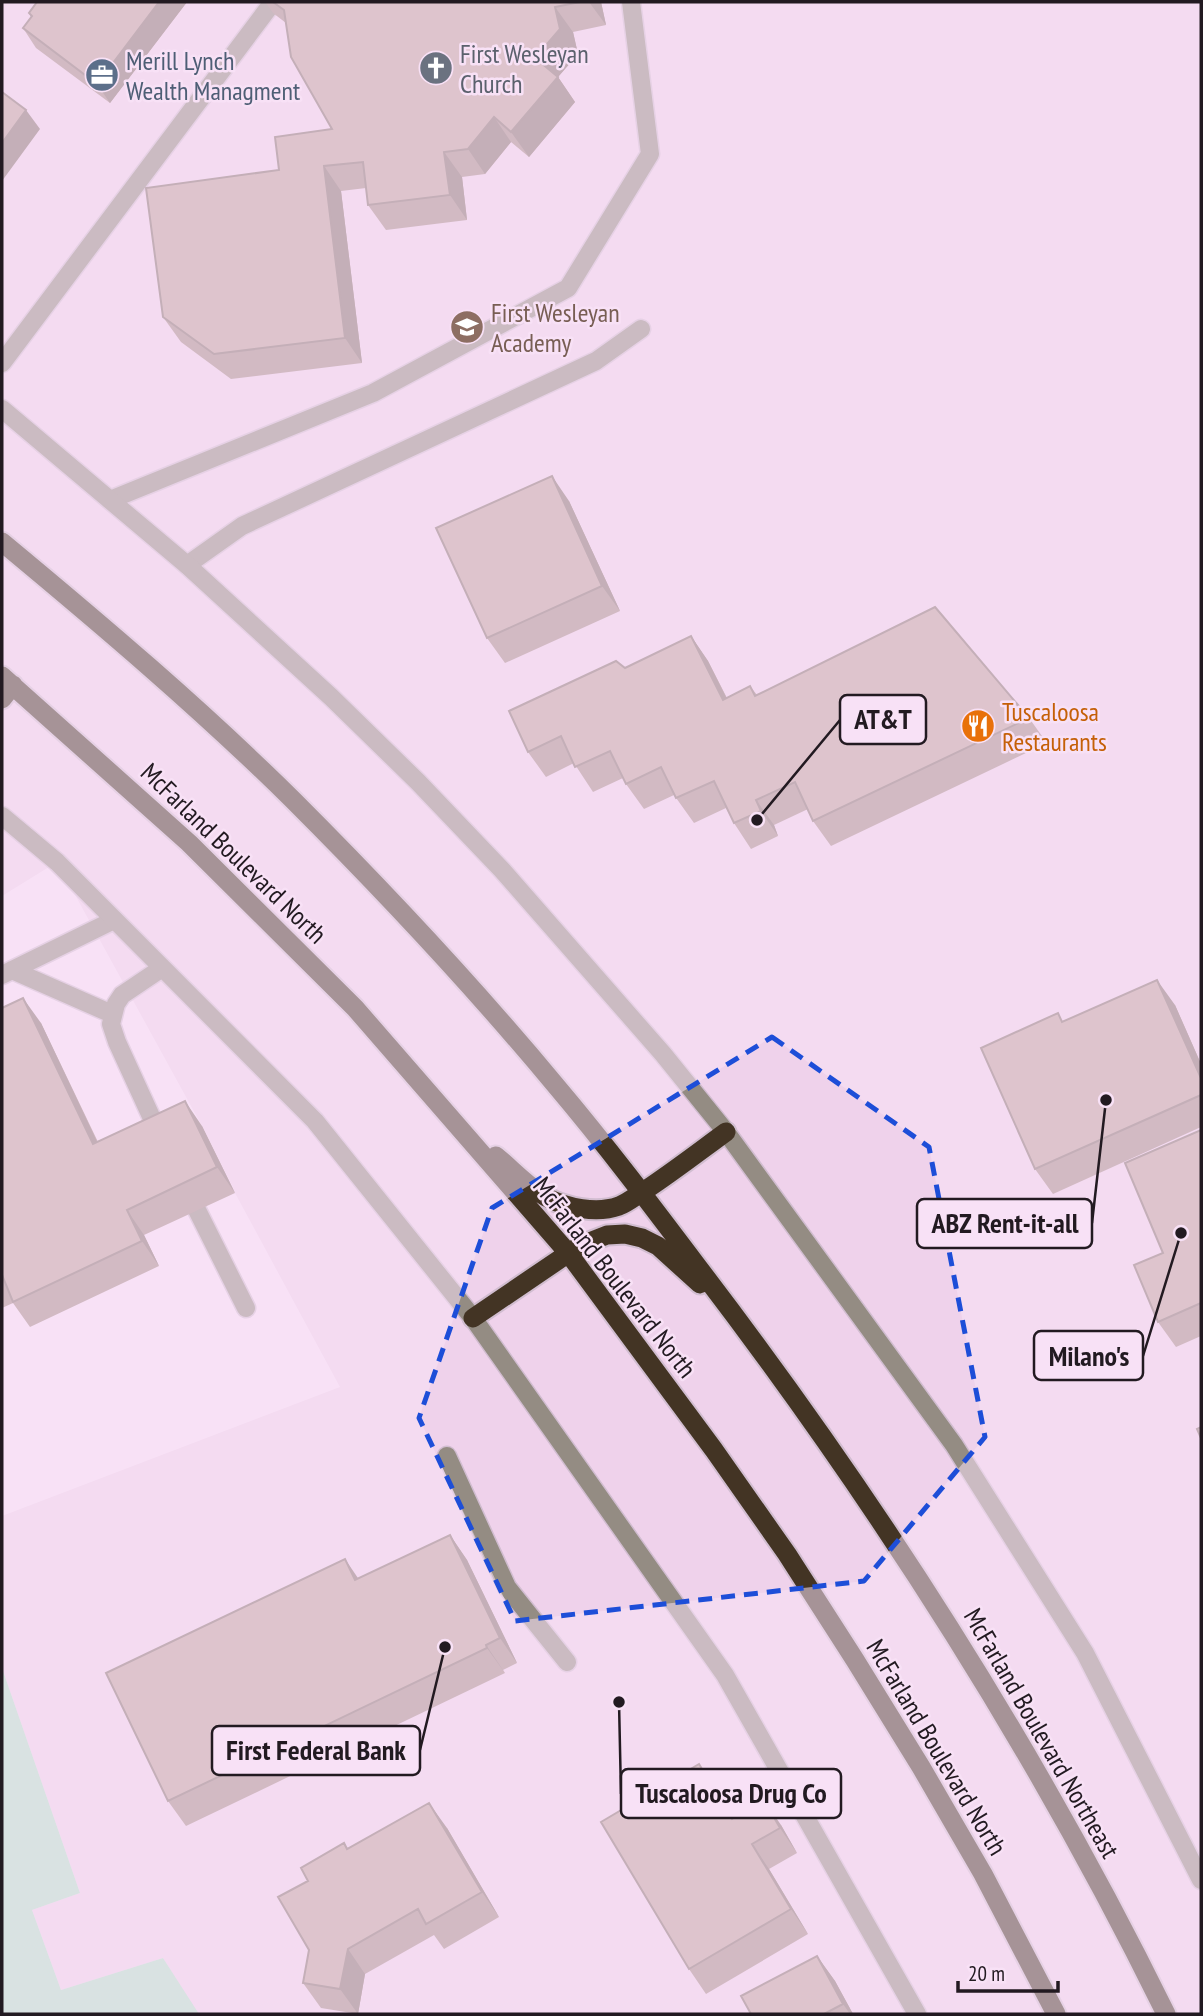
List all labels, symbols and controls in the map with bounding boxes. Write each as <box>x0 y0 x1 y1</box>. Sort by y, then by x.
place label: First Wesleyan Church <box>460 37 589 100</box>
place label: Merill Lynch Wealth Managment <box>126 44 300 107</box>
church icon: First Wesleyan Church <box>417 49 455 87</box>
office icon: Merill Lynch Wealth Managment <box>83 56 121 94</box>
place label: First Wesleyan Academy <box>491 296 620 359</box>
school or university icon: First Wesleyan Academy <box>448 308 486 346</box>
callout: AT&T <box>840 695 926 744</box>
place label: Tuscaloosa Restaurants <box>1002 695 1107 758</box>
text: AT&T <box>853 700 912 737</box>
restaurant icon: Tuscaloosa Restaurants <box>959 707 997 745</box>
street label: McFarland Boulevard North <box>134 756 334 950</box>
street label: McFarland Boulevard North <box>526 1170 704 1384</box>
callout: ABZ Rent-it-all <box>917 1199 1092 1248</box>
text: ABZ Rent-it-all <box>930 1204 1079 1241</box>
callout: Milano's <box>1034 1331 1143 1380</box>
text: Milano's <box>1049 1337 1130 1374</box>
street label: McFarland Boulevard Northeast <box>957 1602 1127 1864</box>
street label: McFarland Boulevard North <box>860 1633 1014 1861</box>
callout: First Federal Bank <box>212 1726 420 1775</box>
text: First Federal Bank <box>226 1731 406 1768</box>
callout: Tuscaloosa Drug Co <box>621 1769 841 1818</box>
text: Tuscaloosa Drug Co <box>635 1774 827 1811</box>
scale bar <box>958 1950 1058 1994</box>
text: 20 m <box>968 1960 1005 1987</box>

